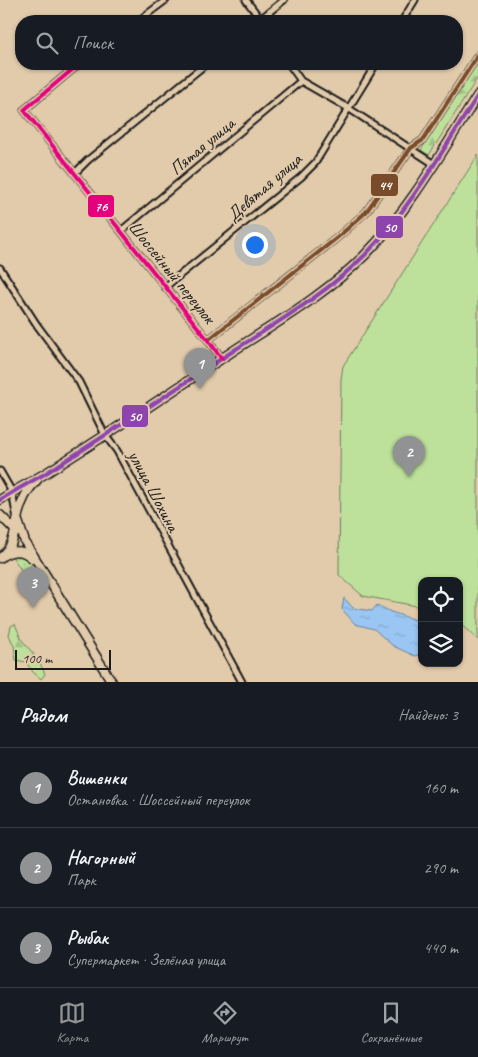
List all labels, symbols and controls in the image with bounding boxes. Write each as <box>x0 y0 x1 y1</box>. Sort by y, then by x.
search box <box>15 15 463 70</box>
icon: search <box>33 29 61 57</box>
text: Поиск <box>73 31 113 55</box>
street label: Пятая улица <box>165 111 240 180</box>
street label: Девятая улица <box>222 147 307 226</box>
line badge: 44 <box>370 173 399 197</box>
text: 44 <box>379 177 393 194</box>
line badge: 76 <box>87 194 115 218</box>
text: 76 <box>95 198 109 215</box>
line badge: 50 <box>375 215 404 239</box>
street label: Шоссейный переулок <box>124 216 222 330</box>
text: 50 <box>384 219 398 236</box>
your location <box>242 232 268 258</box>
pin: 1 <box>184 348 216 389</box>
line badge: 50 <box>121 404 149 428</box>
text: 50 <box>129 408 143 425</box>
pin: 2 <box>393 436 425 477</box>
street label: улица Шохина <box>123 446 185 537</box>
pin: 3 <box>17 567 49 608</box>
map controls <box>418 577 463 667</box>
button: locate <box>418 577 463 622</box>
button: layers <box>418 622 463 667</box>
scale bar <box>15 647 111 670</box>
text: 100 m <box>22 650 52 667</box>
text: Рядом <box>20 702 67 728</box>
text: Найдено: 3 <box>398 705 458 725</box>
text: Вишенки <box>67 766 126 790</box>
text: 1 <box>32 778 40 798</box>
text: 160 m <box>424 778 458 798</box>
text: Остановка · Шоссейный переулок <box>67 790 249 810</box>
text: Нагорный <box>67 846 135 870</box>
text: 2 <box>32 858 40 878</box>
text: 290 m <box>424 858 458 878</box>
text: Парк <box>67 870 96 890</box>
text: Рыбак <box>67 926 108 950</box>
text: 3 <box>32 938 40 958</box>
text: 440 m <box>424 938 458 958</box>
text: Супермаркет · Зелёная улица <box>67 950 225 970</box>
tab: Карта <box>56 999 89 1046</box>
tab: Маршрут <box>201 999 248 1046</box>
tab: Сохранённые <box>361 999 421 1046</box>

